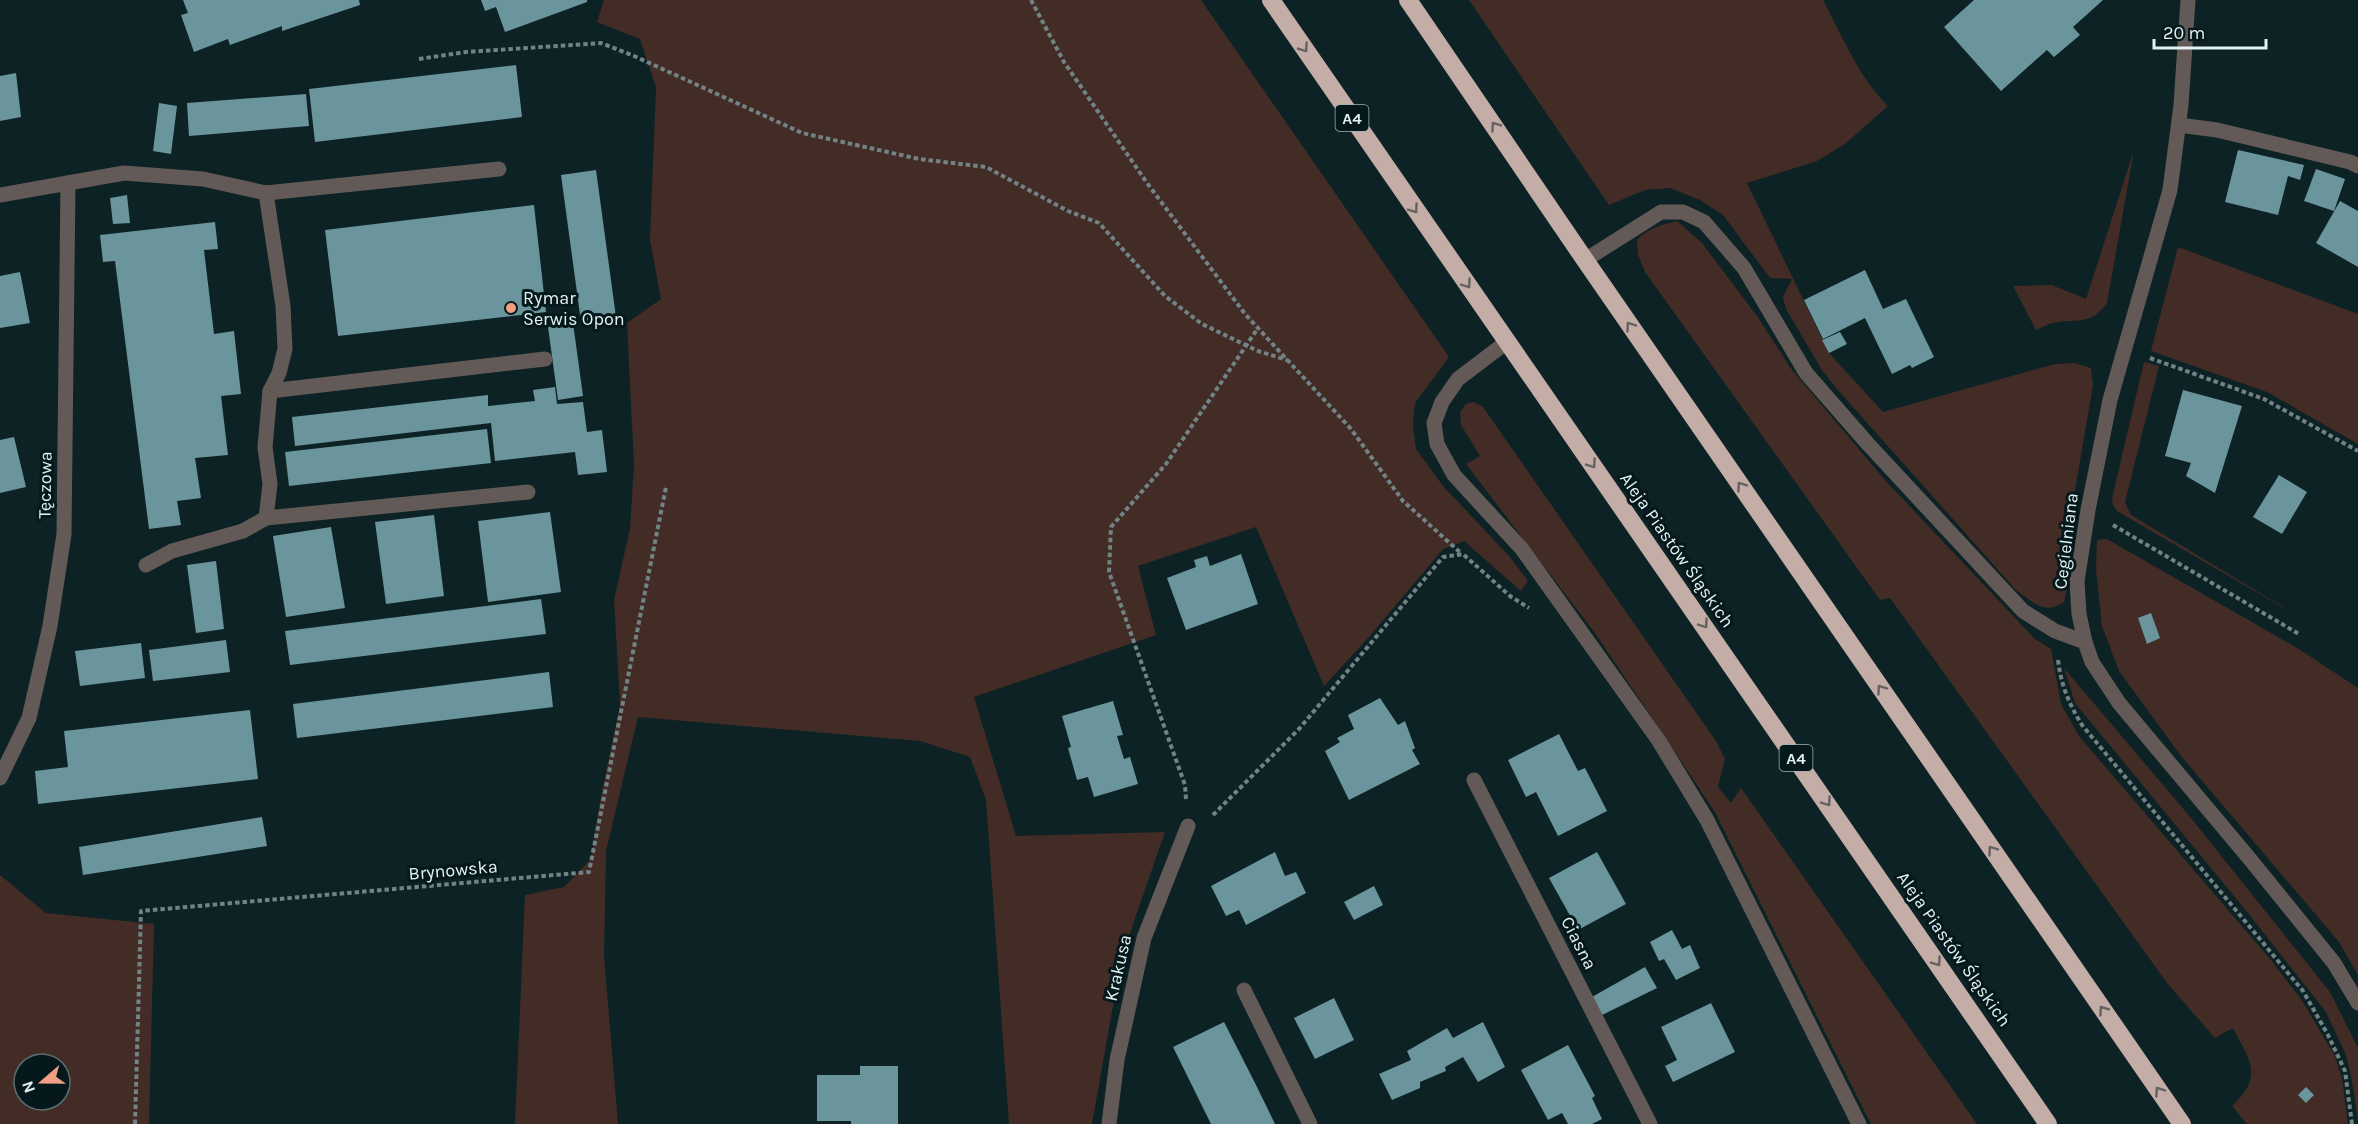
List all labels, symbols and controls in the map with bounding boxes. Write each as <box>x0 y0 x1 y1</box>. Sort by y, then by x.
scale bar <box>2154 12 2266 50</box>
text: 20 m <box>2163 22 2205 44</box>
one-way arrow <box>1297 42 1308 53</box>
road number: A4 <box>1336 105 1368 131</box>
one-way arrow <box>1491 121 1502 132</box>
one-way arrow <box>1407 202 1418 213</box>
one-way arrow <box>1460 277 1471 288</box>
place label: Rymar Serwis Opon <box>523 287 625 330</box>
marker: Rymar Serwis Opon <box>504 301 518 315</box>
one-way arrow <box>1626 321 1637 332</box>
street label: Tęczowa <box>33 451 57 519</box>
one-way arrow <box>1585 457 1596 468</box>
street label: Aleja Piastów Śląskich <box>1615 468 1740 632</box>
one-way arrow <box>1737 482 1748 493</box>
street label: Cegielniana <box>2049 492 2083 590</box>
one-way arrow <box>1697 617 1708 628</box>
one-way arrow <box>1877 685 1888 696</box>
road number: A4 <box>1780 745 1812 771</box>
one-way arrow <box>1819 795 1830 806</box>
one-way arrow <box>1988 845 1999 856</box>
street label: Brynowska <box>408 855 498 885</box>
street label: Aleja Piastów Śląskich <box>1892 867 2017 1031</box>
street label: Ciasna <box>1556 913 1602 973</box>
street label: Krakusa <box>1100 933 1136 1003</box>
one-way arrow <box>1930 956 1941 967</box>
one-way arrow <box>2099 1006 2110 1017</box>
north arrow <box>12 1052 72 1112</box>
text: N <box>17 1078 39 1096</box>
one-way arrow <box>2155 1087 2166 1098</box>

